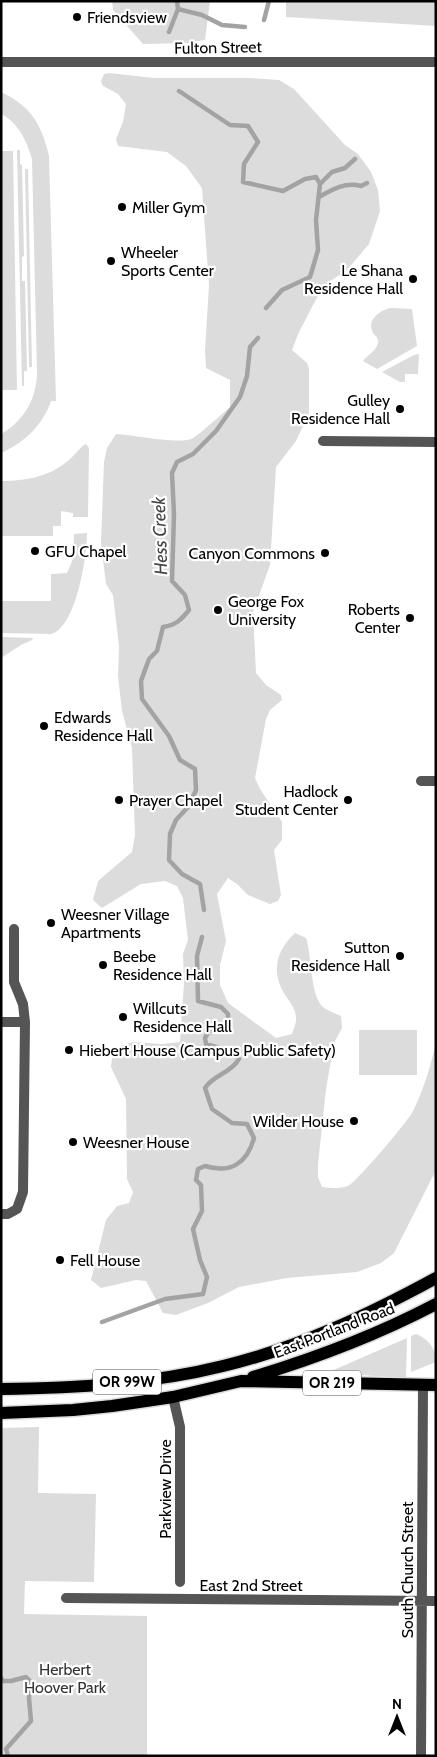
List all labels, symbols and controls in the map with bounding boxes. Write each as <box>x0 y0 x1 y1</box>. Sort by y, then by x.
place label: Friendsview <box>87 8 167 27</box>
marker: Friendsview <box>71 11 83 23</box>
street label: Fulton Street <box>174 37 263 58</box>
place label: Miller Gym <box>132 198 205 217</box>
marker: Miller Gym <box>116 201 128 213</box>
place label: Wheeler Sports Center <box>121 243 215 280</box>
marker: Wheeler Sports Center <box>105 255 117 267</box>
place label: Le Shana Residence Hall <box>304 261 403 298</box>
marker: Le Shana Residence Hall <box>407 273 419 285</box>
place label: Gulley Residence Hall <box>291 391 390 428</box>
marker: Gulley Residence Hall <box>394 403 406 415</box>
water label: Hess Creek <box>148 495 172 575</box>
place label: GFU Chapel <box>45 542 127 561</box>
place label: Canyon Commons <box>189 544 315 563</box>
marker: GFU Chapel <box>29 545 41 557</box>
marker: Canyon Commons <box>319 547 331 559</box>
place label: George Fox University <box>228 592 305 629</box>
place label: Roberts Center <box>348 600 401 637</box>
marker: George Fox University <box>212 604 224 616</box>
marker: Roberts Center <box>404 612 416 624</box>
place label: Edwards Residence Hall <box>54 708 153 745</box>
marker: Edwards Residence Hall <box>38 720 50 732</box>
place label: Hadlock Student Center <box>235 782 339 819</box>
place label: Prayer Chapel <box>129 791 222 810</box>
marker: Prayer Chapel <box>113 794 125 806</box>
marker: Hadlock Student Center <box>342 794 354 806</box>
place label: Weesner Village Apartments <box>61 905 170 942</box>
marker: Weesner Village Apartments <box>45 917 57 929</box>
place label: Sutton Residence Hall <box>291 938 390 975</box>
place label: Beebe Residence Hall <box>113 947 212 984</box>
marker: Sutton Residence Hall <box>394 950 406 962</box>
marker: Beebe Residence Hall <box>97 959 109 971</box>
place label: Willcuts Residence Hall <box>133 999 232 1036</box>
marker: Willcuts Residence Hall <box>117 1011 129 1023</box>
place label: Hiebert House (Campus Public Safety) <box>79 1041 336 1060</box>
marker: Hiebert House (Campus Public Safety) <box>63 1044 75 1056</box>
place label: Wilder House <box>253 1112 344 1131</box>
marker: Wilder House <box>348 1115 360 1127</box>
place label: Weesner House <box>83 1133 189 1152</box>
marker: Weesner House <box>67 1136 79 1148</box>
place label: Fell House <box>70 1251 140 1270</box>
marker: Fell House <box>54 1254 66 1266</box>
street label: East Portland Road <box>271 1299 397 1362</box>
road number: OR 99W <box>93 1370 161 1394</box>
road number: OR 219 <box>303 1370 361 1396</box>
street label: Parkview Drive <box>156 1439 175 1539</box>
street label: South Church Street <box>398 1501 417 1638</box>
street label: East 2nd Street <box>199 1576 303 1595</box>
park label: Herbert Hoover Park <box>24 1660 107 1697</box>
north arrow <box>372 1692 422 1742</box>
text: N <box>392 1695 402 1713</box>

